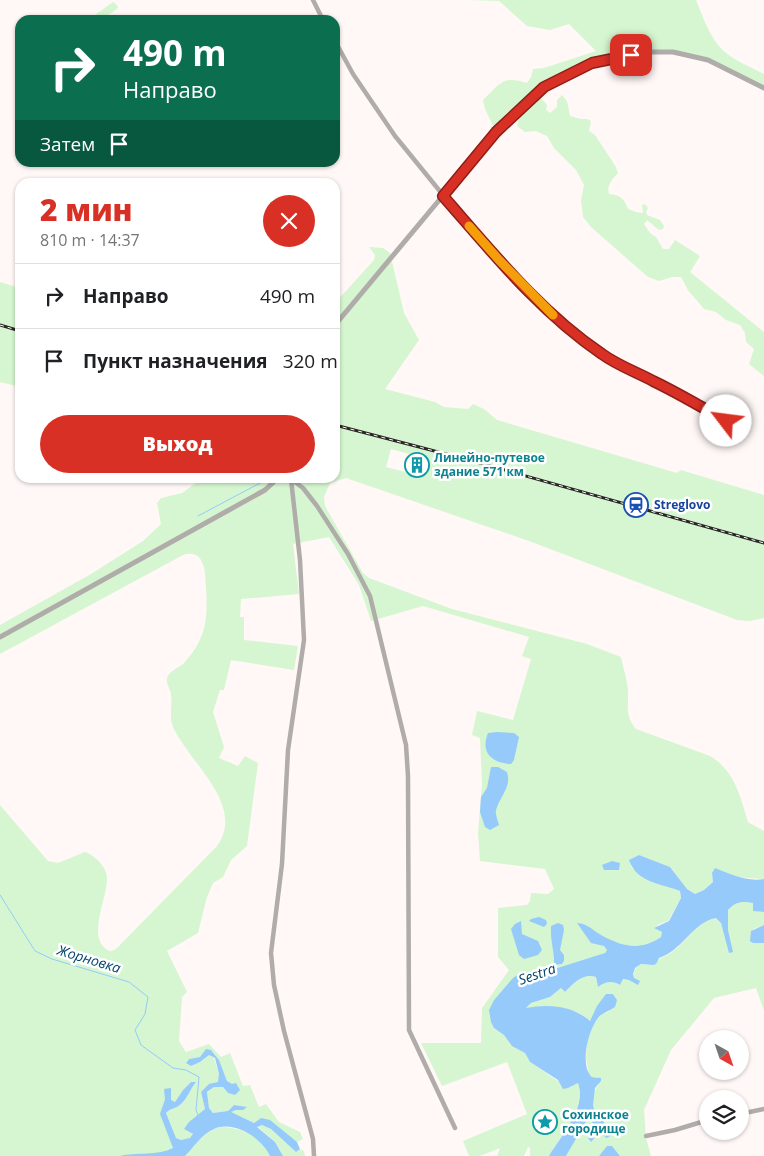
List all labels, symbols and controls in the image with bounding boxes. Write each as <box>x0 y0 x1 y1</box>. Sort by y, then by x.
text: 490 m <box>123 29 227 76</box>
pin <box>610 34 652 76</box>
icon: right <box>40 35 105 100</box>
icon: arrive <box>617 41 645 69</box>
text: Направо <box>123 74 217 104</box>
icon: arrive <box>105 130 133 158</box>
text: Затем <box>40 131 95 157</box>
text: 2 мин <box>40 189 133 230</box>
button: close <box>263 195 315 247</box>
text: 810 m · 14:37 <box>40 229 140 251</box>
icon: right <box>40 282 68 310</box>
text: Направо <box>83 283 169 309</box>
text: 490 m <box>260 283 315 309</box>
icon: arrive <box>40 347 68 375</box>
text: Пункт назначения <box>83 348 268 374</box>
text: 320 m <box>283 348 338 374</box>
position arrow <box>699 394 751 446</box>
button: Выход <box>40 415 315 473</box>
place label: Линейно-путевое здание 571 км <box>434 449 545 480</box>
building icon: Линейно-путевое здание 571 км <box>404 452 430 478</box>
station icon: Streglovo <box>623 492 649 518</box>
place label: Streglovo <box>654 496 710 513</box>
water label: Жорновка <box>54 940 123 977</box>
water label: Sestra <box>516 958 558 989</box>
north arrow <box>699 1030 749 1080</box>
map controls <box>699 1030 749 1140</box>
button: layers <box>699 1090 749 1140</box>
place label: Сохинское городище <box>562 1106 629 1137</box>
place icon: Сохинское городище <box>532 1109 558 1135</box>

